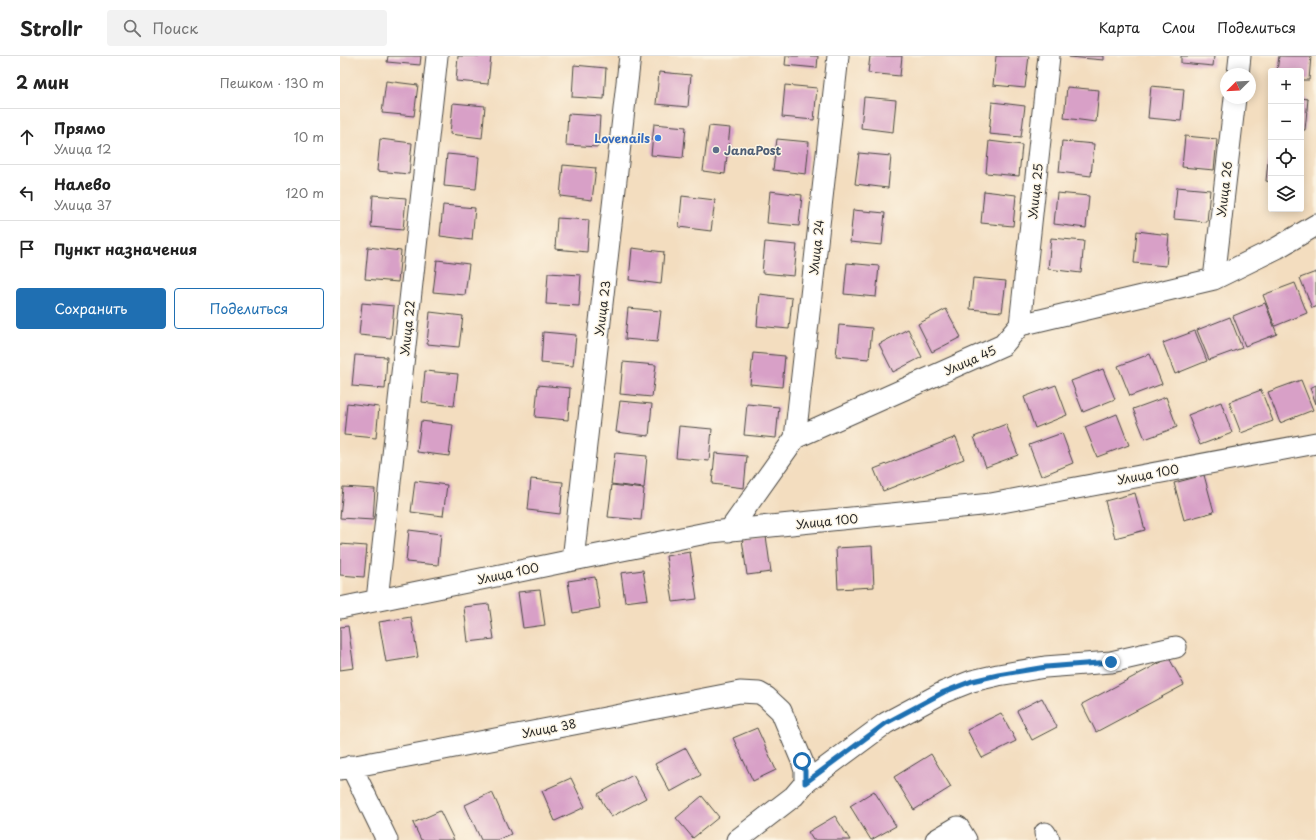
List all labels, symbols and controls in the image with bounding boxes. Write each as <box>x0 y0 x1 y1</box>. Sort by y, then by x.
search box <box>107 10 387 46</box>
text: Strollr <box>20 14 83 42</box>
text: Поиск <box>153 16 198 39</box>
icon: search <box>121 17 143 39</box>
text: Карта <box>1099 17 1140 38</box>
text: Слои <box>1162 17 1195 38</box>
text: Поделиться <box>1217 17 1296 38</box>
north arrow <box>1220 68 1256 104</box>
map controls <box>1268 68 1304 212</box>
button: + <box>1268 68 1304 104</box>
text: 2 мин <box>16 69 69 95</box>
text: Пешком · 130 m <box>220 73 324 92</box>
button: − <box>1268 104 1304 140</box>
text: Прямо <box>54 116 105 139</box>
icon: ahead <box>16 126 38 148</box>
text: 10 m <box>294 127 324 146</box>
place label: Lovenails <box>594 129 650 147</box>
marker: Lovenails <box>653 133 663 143</box>
text: Улица 12 <box>54 139 112 158</box>
button: locate <box>1268 140 1304 176</box>
place label: JanaPost <box>724 141 782 159</box>
marker: JanaPost <box>711 145 721 155</box>
street label: Улица 26 <box>1212 160 1236 218</box>
street label: Улица 25 <box>1023 162 1047 220</box>
text: Налево <box>54 172 111 195</box>
button: layers <box>1268 176 1304 212</box>
icon: left <box>16 182 38 204</box>
text: 120 m <box>285 183 324 202</box>
text: Улица 37 <box>54 195 112 214</box>
street label: Улица 24 <box>804 218 828 275</box>
text: Пункт назначения <box>54 237 197 260</box>
icon: arrive <box>16 238 38 260</box>
street label: Улица 23 <box>590 279 614 337</box>
button: Сохранить <box>16 288 166 329</box>
button: Поделиться <box>174 288 324 329</box>
street label: Улица 22 <box>395 299 419 356</box>
street label: Улица 45 <box>941 341 999 379</box>
street label: Улица 100 <box>1116 459 1181 489</box>
street label: Улица 100 <box>795 509 859 533</box>
street label: Улица 100 <box>476 558 541 588</box>
route end <box>1102 653 1120 671</box>
street label: Улица 38 <box>520 714 578 742</box>
route start <box>793 752 811 770</box>

